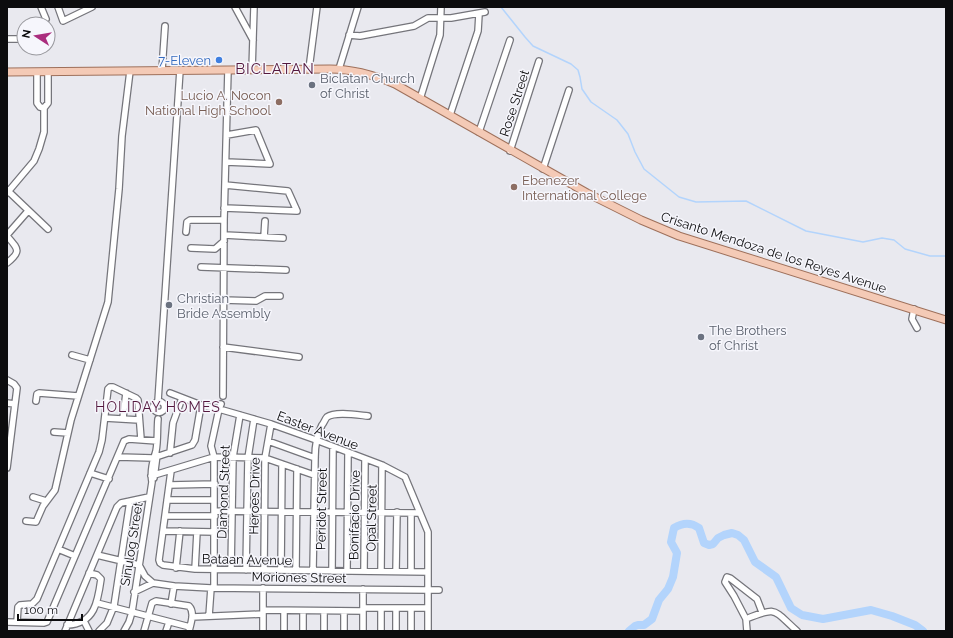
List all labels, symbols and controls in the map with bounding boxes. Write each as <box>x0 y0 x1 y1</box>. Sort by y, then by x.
north arrow <box>16 16 56 56</box>
text: N <box>19 29 34 39</box>
place label: 7-Eleven <box>158 53 211 68</box>
marker: 7-Eleven <box>214 55 224 65</box>
district label: BICLATAN <box>235 60 315 78</box>
street label: Rose Street <box>497 67 533 138</box>
place label: Biclatan Church of Christ <box>320 71 415 101</box>
marker: Biclatan Church of Christ <box>307 80 317 90</box>
place label: Lucio A. Nocon National High School <box>145 88 271 118</box>
marker: Lucio A. Nocon National High School <box>274 97 284 107</box>
place label: Ebenezer International College <box>522 173 647 203</box>
marker: Ebenezer International College <box>509 182 519 192</box>
street label: Crisanto Mendoza de los Reyes Avenue <box>659 209 889 296</box>
place label: Christian Bride Assembly <box>177 291 271 321</box>
marker: Christian Bride Assembly <box>164 300 174 310</box>
place label: The Brothers of Christ <box>709 323 787 353</box>
marker: The Brothers of Christ <box>696 332 706 342</box>
district label: HOLIDAY HOMES <box>95 399 221 415</box>
street label: Easter Avenue <box>275 408 361 453</box>
street label: Diamond Street <box>214 444 233 539</box>
street label: Heroes Drive <box>246 457 263 535</box>
street label: Peridot Street <box>313 467 330 550</box>
street label: Bonifacio Drive <box>346 469 363 560</box>
street label: Opal Street <box>363 484 380 552</box>
street label: Sinulog Street <box>117 500 146 587</box>
street label: Bataan Avenue <box>202 551 293 568</box>
street label: Moriones Street <box>251 569 347 586</box>
scale bar <box>18 596 82 622</box>
text: 100 m <box>24 603 58 617</box>

